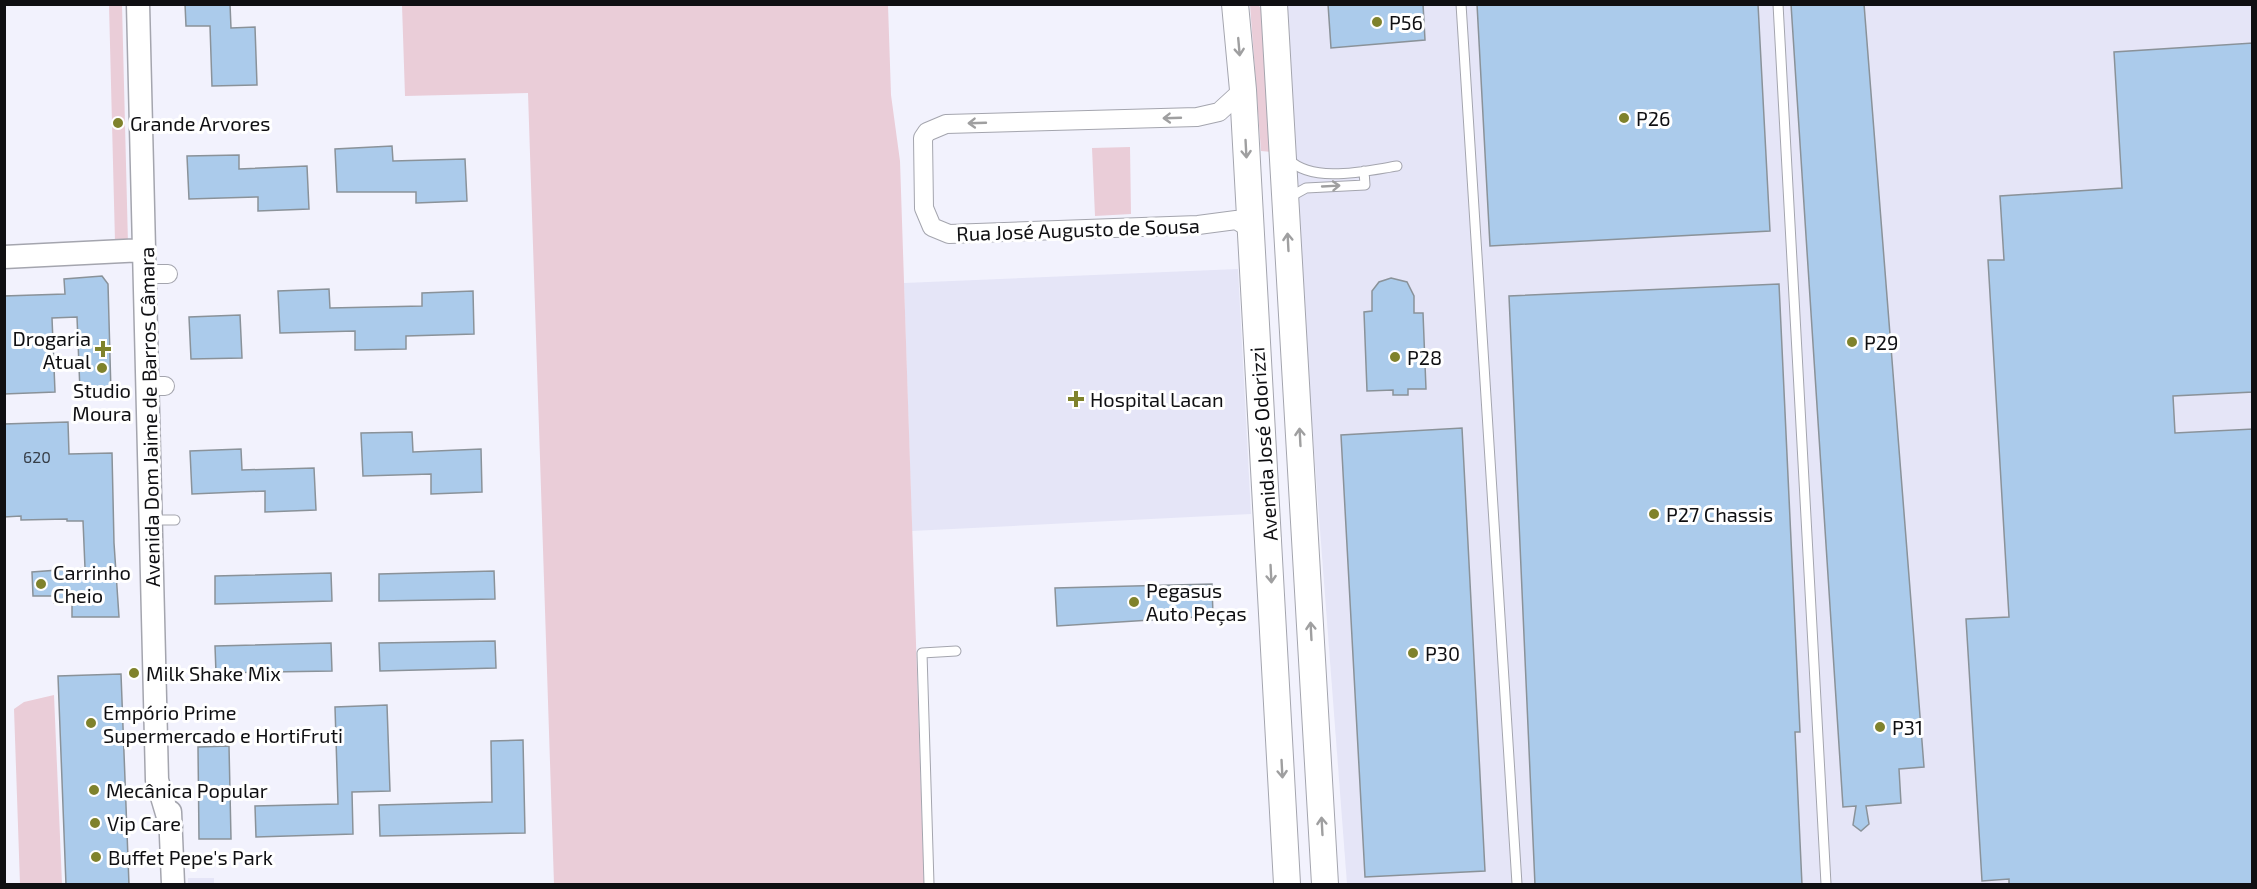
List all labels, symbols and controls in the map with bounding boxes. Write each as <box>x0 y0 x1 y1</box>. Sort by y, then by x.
place label: P56 <box>1389 10 1423 34</box>
marker: P56 <box>1370 15 1384 29</box>
one-way arrow <box>1234 37 1245 57</box>
place label: P26 <box>1636 106 1670 130</box>
place label: Grande Arvores <box>130 111 270 135</box>
marker: P26 <box>1617 111 1631 125</box>
one-way arrow <box>1163 112 1183 124</box>
marker: Grande Arvores <box>111 116 125 130</box>
one-way arrow <box>968 118 988 129</box>
one-way arrow <box>1241 138 1252 158</box>
one-way arrow <box>1320 180 1340 191</box>
street label: Rua José Augusto de Sousa <box>956 213 1200 245</box>
one-way arrow <box>1282 233 1293 253</box>
street label: Avenida Dom Jaime de Barros Câmara <box>134 247 164 587</box>
place label: Drogaria Atual <box>13 326 91 373</box>
place label: P29 <box>1864 330 1898 354</box>
marker: P29 <box>1845 335 1859 349</box>
marker: Drogaria Atual <box>96 342 110 356</box>
place label: P28 <box>1407 345 1442 369</box>
street label: Avenida José Odorizzi <box>1244 346 1282 542</box>
marker: P28 <box>1388 350 1402 364</box>
marker: Studio Moura <box>95 361 109 375</box>
place label: Studio Moura <box>72 378 132 425</box>
place label: Hospital Lacan <box>1090 387 1224 411</box>
marker: Hospital Lacan <box>1067 390 1085 408</box>
one-way arrow <box>1294 427 1305 447</box>
house number: 620 <box>23 447 51 466</box>
place label: P27 Chassis <box>1666 502 1773 526</box>
marker: P27 Chassis <box>1647 507 1661 521</box>
place label: Carrinho Cheio <box>53 560 131 607</box>
one-way arrow <box>1265 564 1276 584</box>
marker: Carrinho Cheio <box>34 577 48 591</box>
place label: Pegasus Auto Peças <box>1146 578 1247 626</box>
marker: Pegasus Auto Peças <box>1127 595 1141 609</box>
one-way arrow <box>1305 622 1316 642</box>
place label: P30 <box>1425 641 1460 665</box>
marker: P30 <box>1406 646 1420 660</box>
place label: Milk Shake Mix <box>146 661 281 685</box>
marker: Milk Shake Mix <box>127 666 141 680</box>
place label: Empório Prime Supermercado e HortiFruti <box>103 700 343 747</box>
place label: P31 <box>1892 715 1923 739</box>
marker: Empório Prime Supermercado e HortiFruti <box>84 716 98 730</box>
marker: P31 <box>1873 720 1887 734</box>
one-way arrow <box>1277 758 1288 778</box>
place label: Mecânica Popular <box>106 778 268 802</box>
marker: Mecânica Popular <box>87 783 101 797</box>
place label: Vip Care <box>107 811 181 835</box>
marker: Vip Care <box>88 816 102 830</box>
one-way arrow <box>1316 817 1327 837</box>
place label: Buffet Pepe's Park <box>108 845 273 869</box>
marker: Buffet Pepe's Park <box>89 850 103 864</box>

